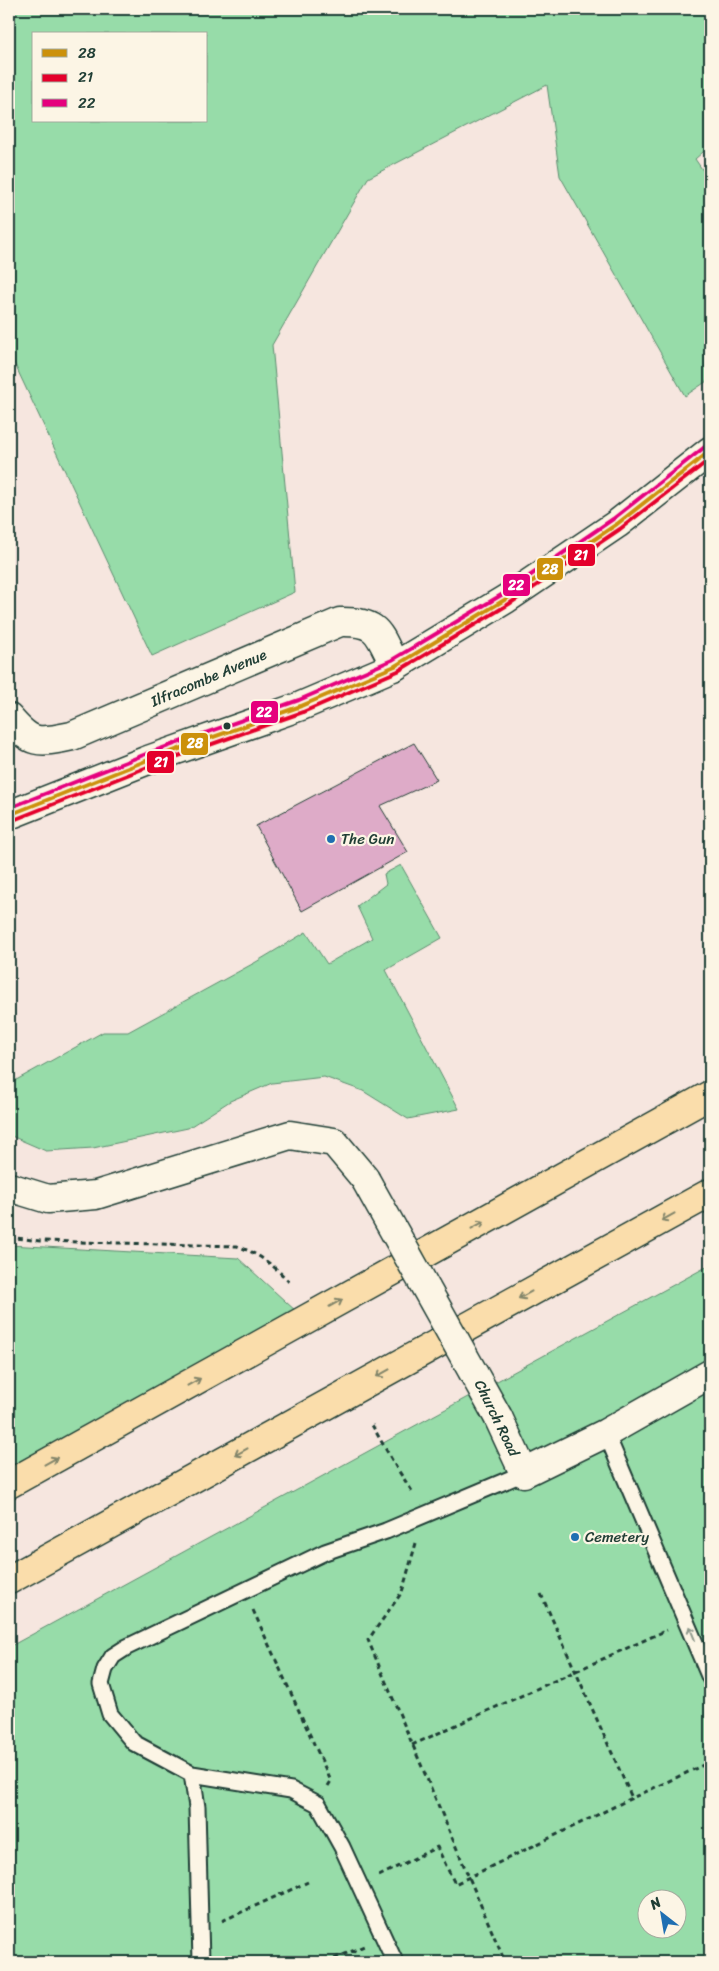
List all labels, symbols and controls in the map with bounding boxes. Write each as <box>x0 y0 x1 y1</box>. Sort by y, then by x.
legend <box>32 32 208 122</box>
text: 28 <box>78 40 96 66</box>
text: 21 <box>78 64 93 90</box>
text: 22 <box>78 90 96 116</box>
line badge: 21 <box>567 543 596 567</box>
text: 21 <box>573 543 588 568</box>
line badge: 28 <box>536 557 564 581</box>
text: 28 <box>541 557 559 582</box>
line badge: 22 <box>502 573 531 597</box>
text: 22 <box>507 573 525 598</box>
street label: Ilfracombe Avenue <box>145 642 271 715</box>
line badge: 22 <box>250 700 279 724</box>
text: 22 <box>255 700 273 725</box>
unlabelled marker <box>222 721 232 731</box>
text: 28 <box>186 731 204 756</box>
line badge: 28 <box>180 732 209 756</box>
line badge: 21 <box>146 750 175 774</box>
text: 21 <box>153 750 168 775</box>
place label: The Gun <box>341 826 394 852</box>
marker: The Gun <box>325 833 337 845</box>
one-way arrow <box>660 1212 675 1222</box>
one-way arrow <box>470 1220 485 1229</box>
one-way arrow <box>519 1291 533 1301</box>
one-way arrow <box>328 1298 342 1308</box>
one-way arrow <box>376 1369 391 1379</box>
street label: Church Road <box>467 1375 527 1462</box>
one-way arrow <box>186 1377 201 1387</box>
one-way arrow <box>233 1447 248 1457</box>
one-way arrow <box>44 1455 58 1465</box>
place label: Cemetery <box>585 1524 649 1550</box>
marker: Cemetery <box>569 1531 581 1543</box>
one-way arrow <box>687 1625 696 1641</box>
north arrow <box>636 1888 686 1938</box>
text: N <box>644 1890 666 1917</box>

